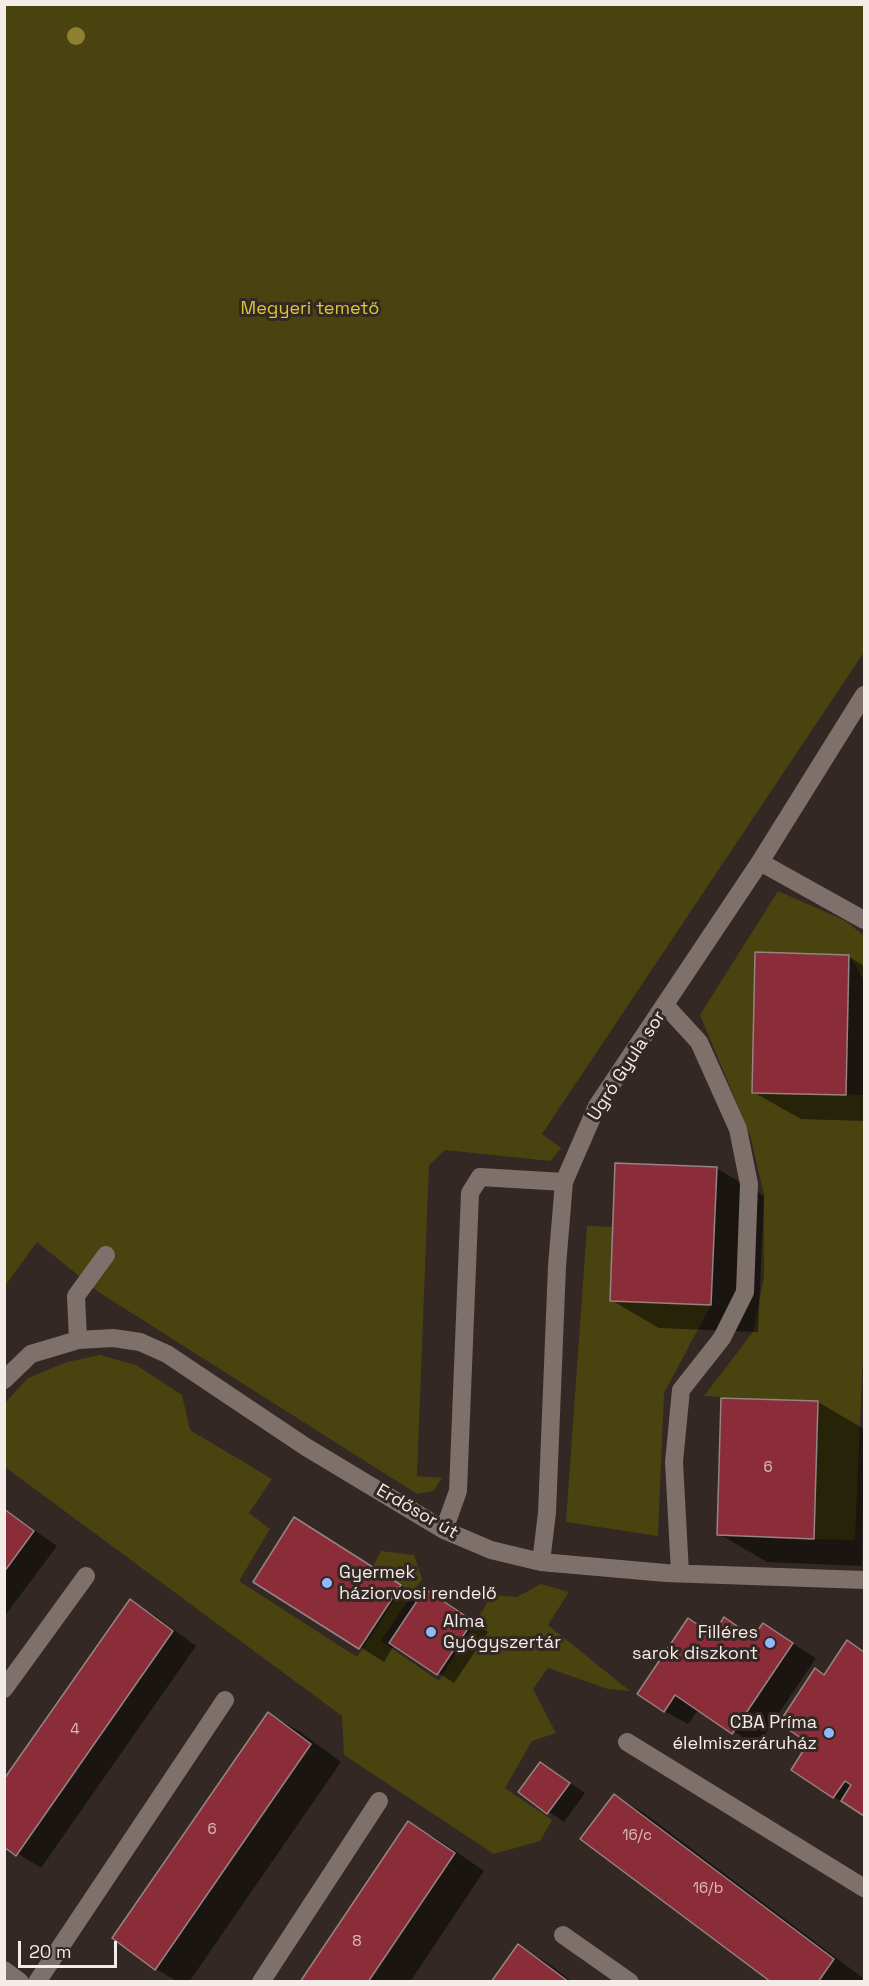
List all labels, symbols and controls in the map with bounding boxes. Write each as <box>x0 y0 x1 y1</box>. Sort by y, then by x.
park label: Megyeri temető <box>241 298 379 320</box>
street label: Ugró Gyula sor <box>584 1007 670 1125</box>
house number: 6 <box>763 1459 773 1477</box>
street label: Erdősor út <box>372 1480 462 1544</box>
place label: Gyermek háziorvosi rendelő <box>339 1562 497 1604</box>
marker: Gyermek háziorvosi rendelő <box>320 1576 334 1590</box>
place label: Alma Gyógyszertár <box>443 1611 561 1654</box>
place label: Filléres sarok diszkont <box>632 1622 758 1664</box>
marker: Alma Gyógyszertár <box>424 1625 438 1639</box>
marker: Filléres sarok diszkont <box>763 1636 777 1650</box>
place label: CBA Príma élelmiszeráruház <box>672 1712 817 1754</box>
house number: 4 <box>70 1721 80 1739</box>
marker: CBA Príma élelmiszeráruház <box>822 1726 836 1740</box>
house number: 6 <box>207 1821 217 1839</box>
house number: 16/c <box>622 1827 652 1845</box>
house number: 16/b <box>693 1880 723 1898</box>
scale bar <box>21 1929 120 1967</box>
house number: 8 <box>352 1933 362 1951</box>
text: 20 m <box>29 1940 72 1963</box>

